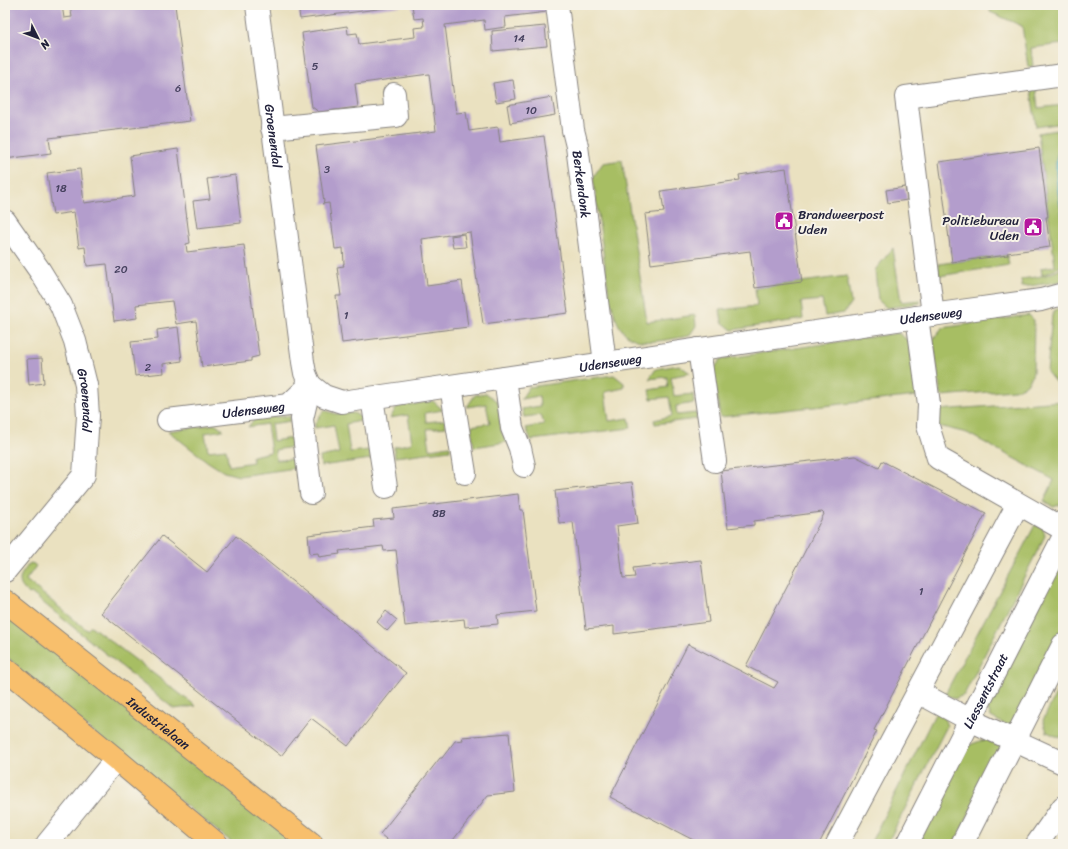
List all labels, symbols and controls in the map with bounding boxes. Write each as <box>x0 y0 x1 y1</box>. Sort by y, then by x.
north arrow <box>18 18 58 58</box>
house number: 14 <box>513 29 525 48</box>
text: N <box>35 34 55 54</box>
house number: 5 <box>312 57 319 76</box>
house number: 6 <box>175 79 181 98</box>
house number: 10 <box>525 101 537 120</box>
street label: Groenendal <box>258 103 289 170</box>
street label: Berkendonk <box>566 149 597 220</box>
house number: 3 <box>324 160 330 179</box>
house number: 18 <box>55 179 67 198</box>
place label: Brandweerpost Uden <box>798 203 885 241</box>
place label: Politiebureau Uden <box>942 209 1019 247</box>
public building icon: Brandweerpost Uden <box>773 210 795 232</box>
public building icon: Politiebureau Uden <box>1022 216 1044 238</box>
house number: 20 <box>114 260 128 279</box>
street label: Udenseweg <box>898 300 964 331</box>
house number: 1 <box>344 306 349 325</box>
street label: Udenseweg <box>578 347 644 379</box>
house number: 2 <box>145 358 152 377</box>
street label: Groenendal <box>70 366 99 433</box>
street label: Udenseweg <box>221 395 287 425</box>
house number: 8B <box>432 504 446 523</box>
house number: 1 <box>919 582 924 601</box>
street label: Liessentstraat <box>957 649 1015 733</box>
street label: Industrielaan <box>121 690 195 756</box>

